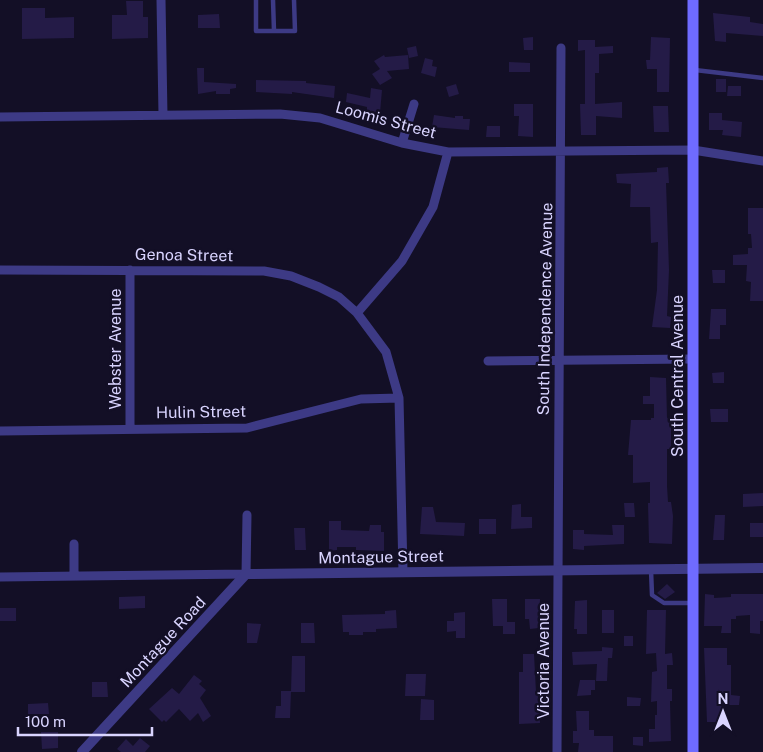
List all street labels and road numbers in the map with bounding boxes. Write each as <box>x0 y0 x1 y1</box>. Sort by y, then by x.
street label: Loomis Street <box>334 97 438 143</box>
street label: South Independence Avenue <box>534 202 556 416</box>
street label: Genoa Street <box>135 245 233 265</box>
street label: Webster Avenue <box>106 288 125 410</box>
street label: South Central Avenue <box>668 295 687 457</box>
street label: Hulin Street <box>156 402 246 422</box>
street label: Montague Street <box>318 546 444 568</box>
street label: Montague Road <box>116 593 210 691</box>
street label: Victoria Avenue <box>534 603 553 719</box>

